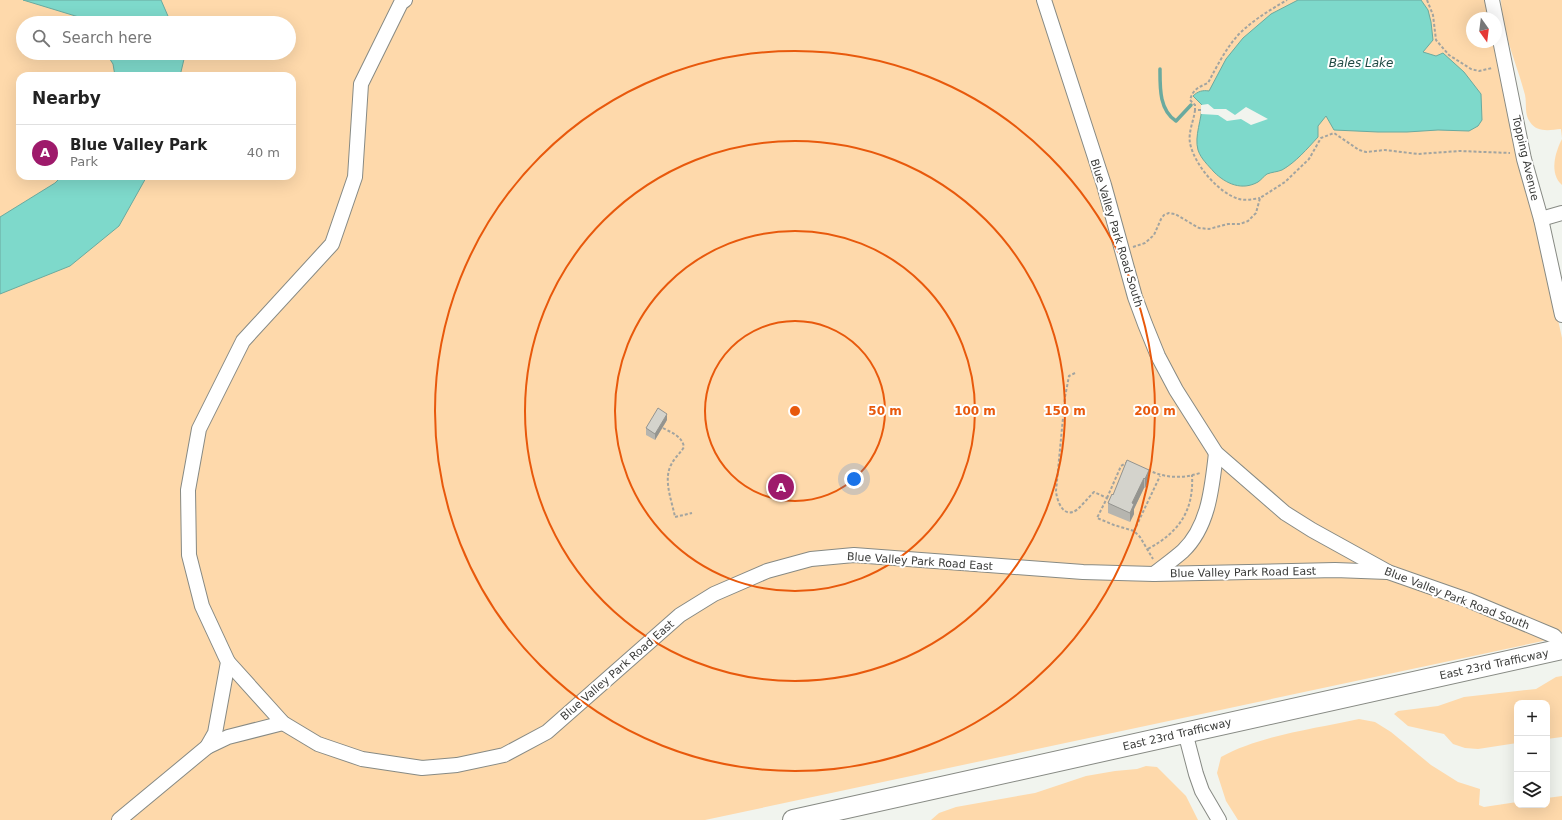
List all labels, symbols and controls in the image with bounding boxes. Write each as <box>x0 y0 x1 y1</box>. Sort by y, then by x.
north arrow <box>1466 12 1502 48</box>
search box <box>16 16 296 60</box>
icon: search <box>30 27 52 49</box>
text: Search here <box>62 29 152 47</box>
water label: Bales Lake <box>1329 56 1393 70</box>
text: Nearby <box>32 88 101 108</box>
street label: Topping Avenue <box>1509 113 1542 202</box>
text: Blue Valley Park <box>70 136 207 154</box>
text: A <box>40 145 50 160</box>
text: 40 m <box>247 145 280 160</box>
text: Park <box>70 154 98 169</box>
street label: Blue Valley Park Road South <box>1088 157 1145 309</box>
centre of rings <box>788 404 802 418</box>
text: 50 m <box>868 404 902 418</box>
text: 100 m <box>954 404 996 418</box>
text: 150 m <box>1044 404 1086 418</box>
text: 200 m <box>1134 404 1176 418</box>
your location <box>844 469 864 489</box>
pin: A <box>768 472 794 502</box>
street label: Blue Valley Park Road East <box>847 550 994 573</box>
street label: Blue Valley Park Road East <box>1170 565 1317 580</box>
street label: Blue Valley Park Road South <box>1382 565 1531 632</box>
street label: Blue Valley Park Road East <box>558 617 677 723</box>
street label: East 23rd Trafficway <box>1438 646 1550 682</box>
map controls <box>1514 700 1550 808</box>
button: + <box>1514 700 1550 736</box>
street label: East 23rd Trafficway <box>1121 716 1233 753</box>
button: − <box>1514 736 1550 772</box>
button: layers <box>1514 772 1550 808</box>

